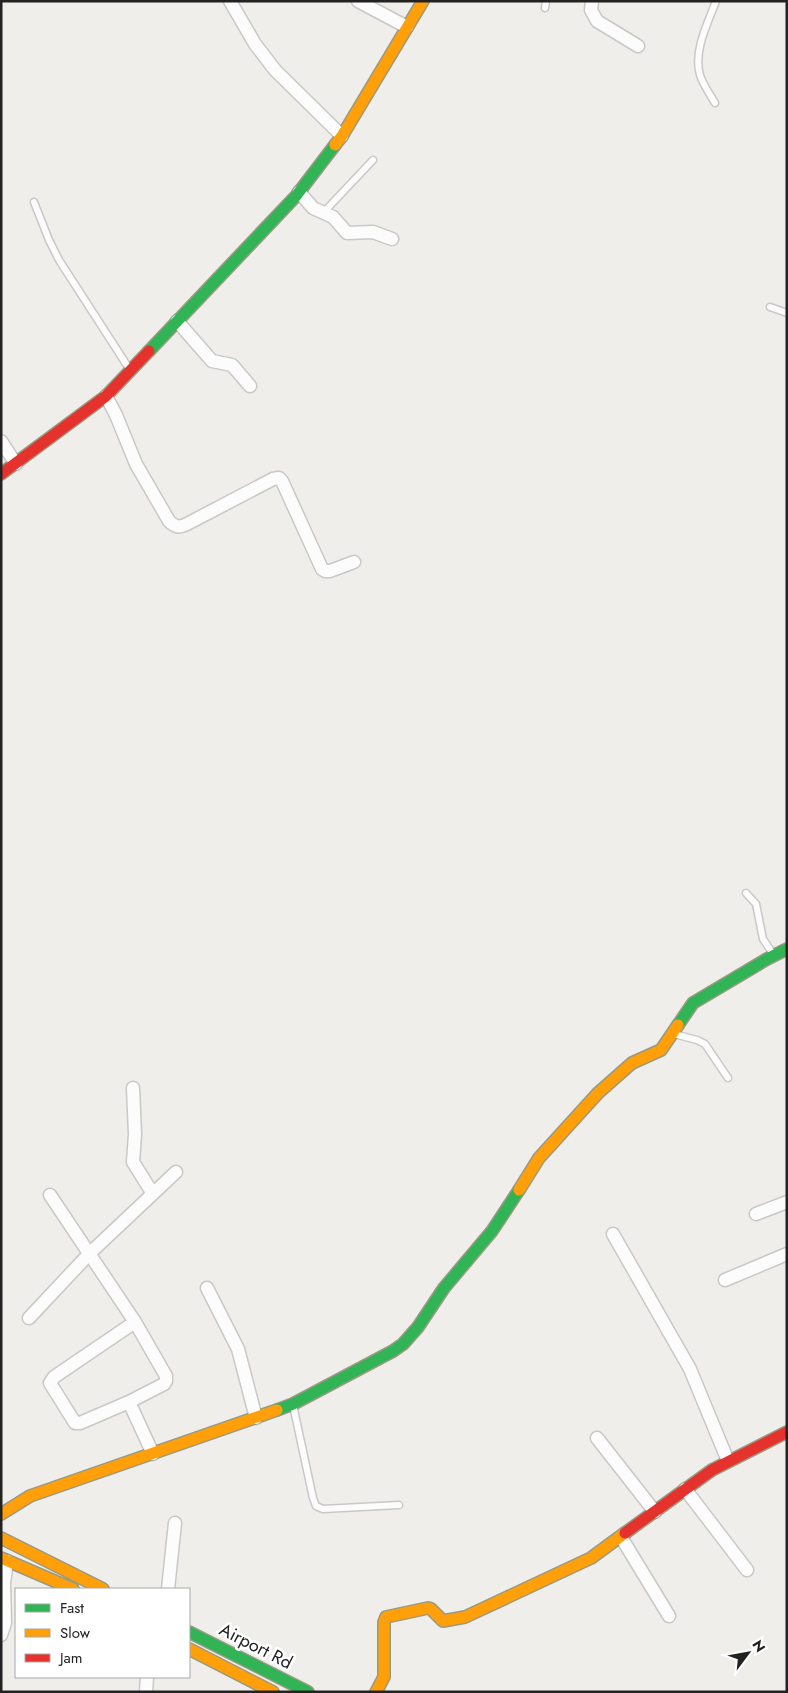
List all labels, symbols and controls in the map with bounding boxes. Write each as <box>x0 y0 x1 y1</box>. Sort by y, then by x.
legend <box>15 1588 190 1678</box>
text: Fast <box>60 1597 84 1619</box>
street label: Airport Rd <box>215 1616 297 1676</box>
text: Slow <box>60 1622 91 1644</box>
north arrow <box>723 1628 773 1678</box>
text: N <box>748 1636 770 1656</box>
text: Jam <box>58 1647 83 1669</box>

